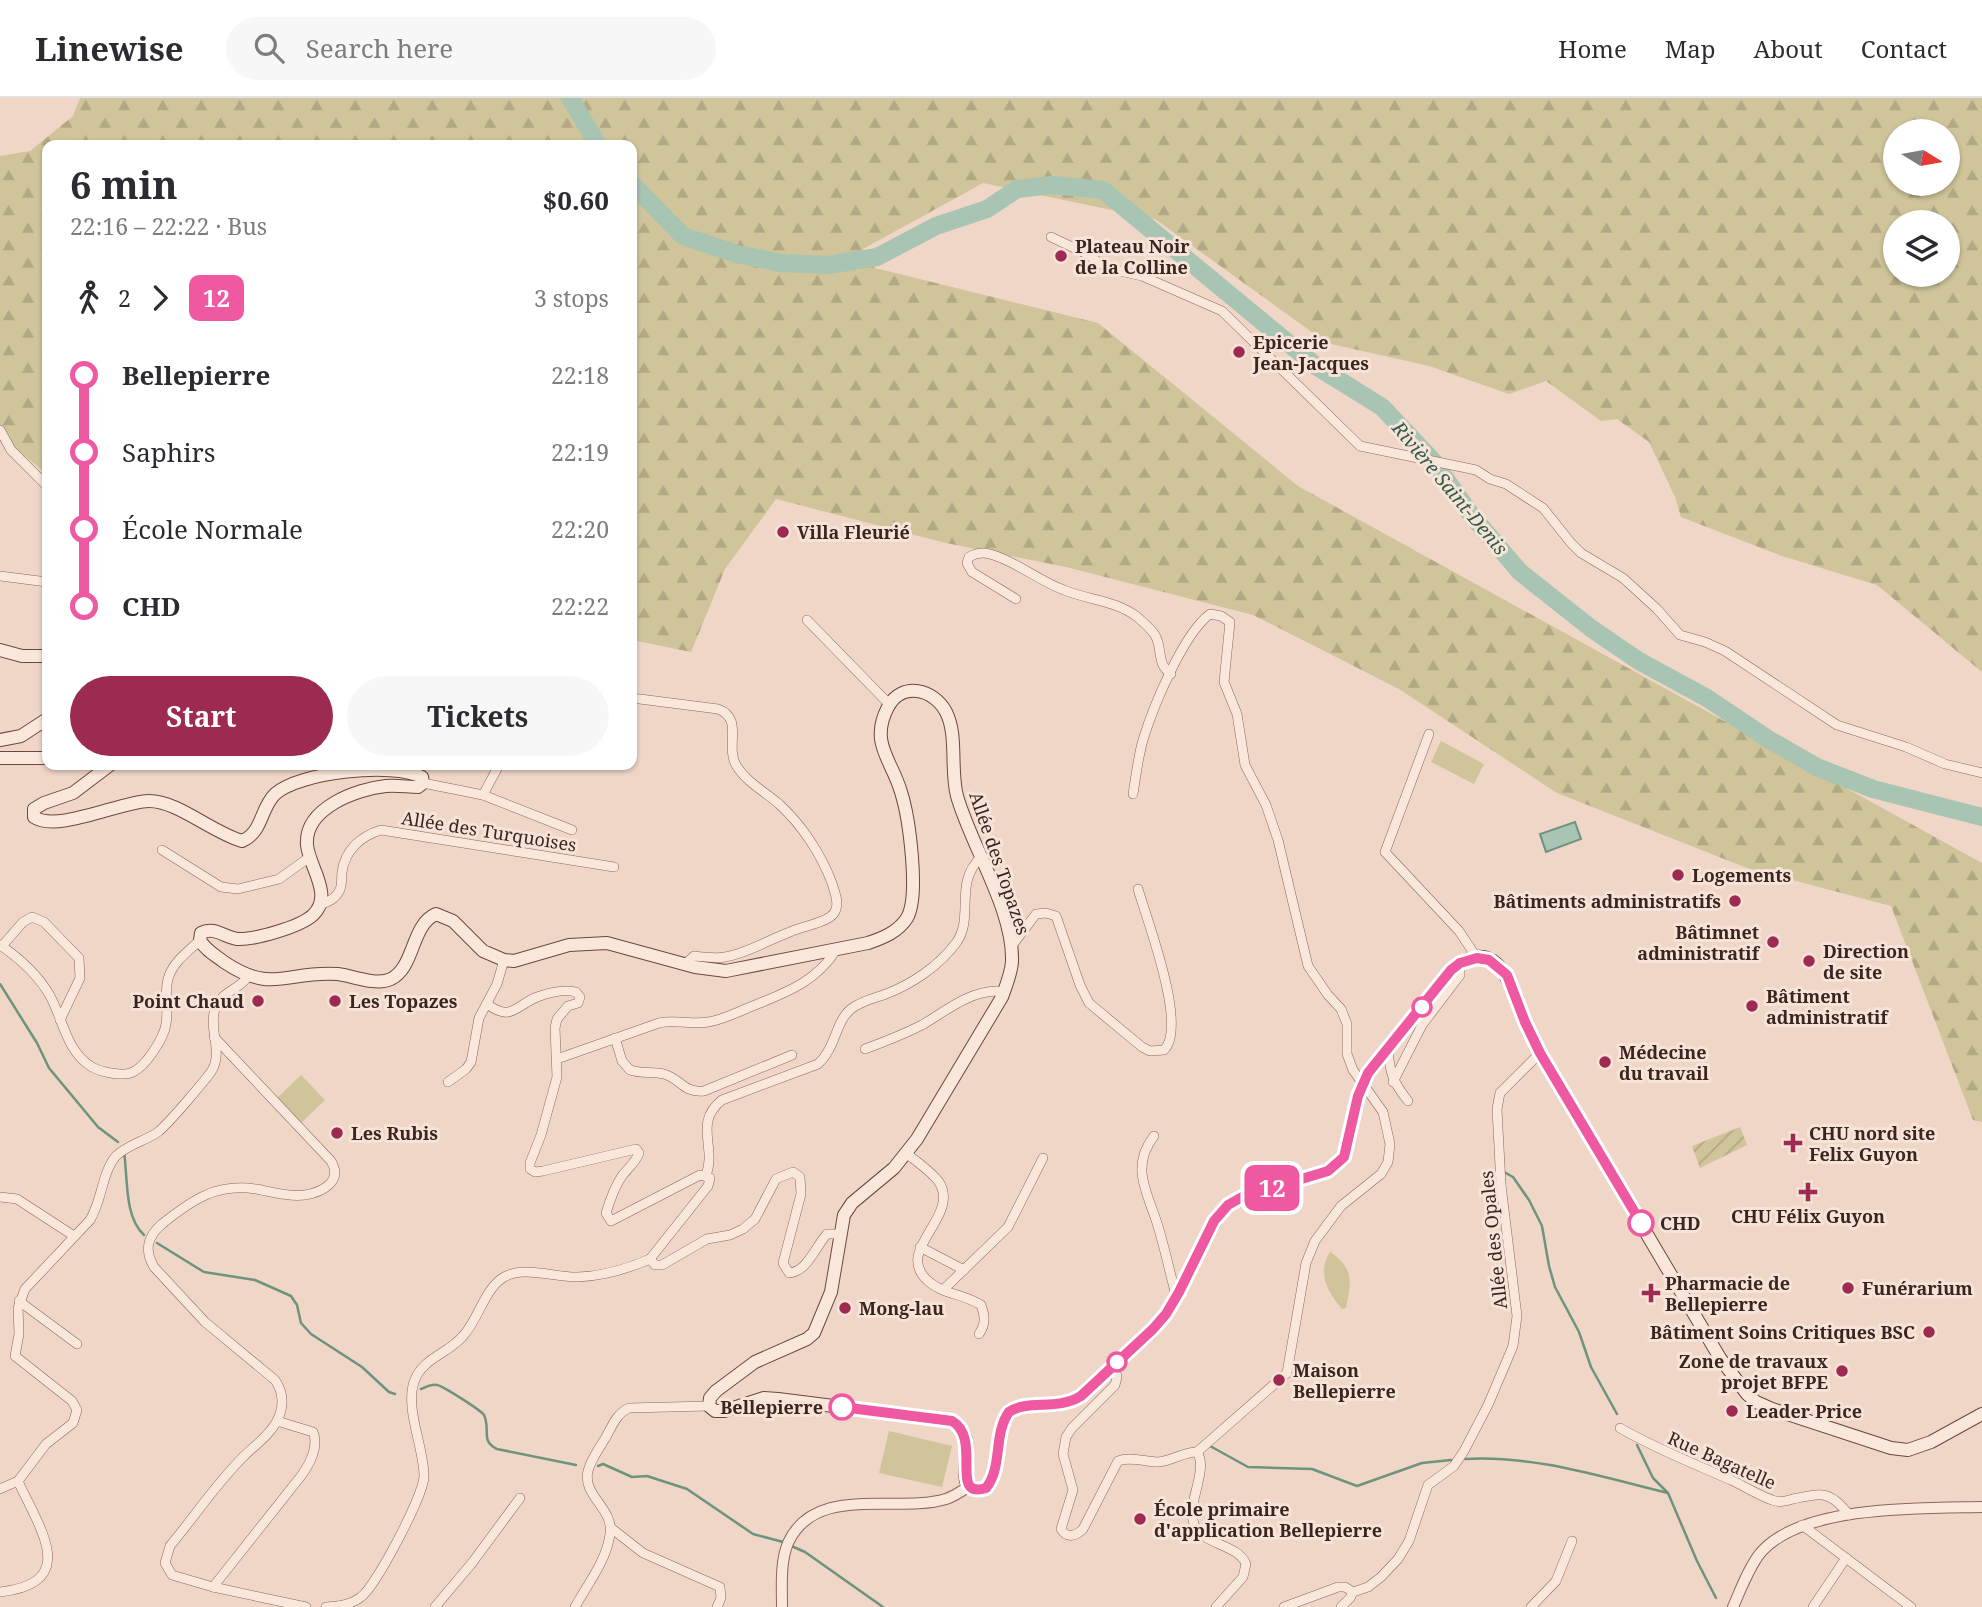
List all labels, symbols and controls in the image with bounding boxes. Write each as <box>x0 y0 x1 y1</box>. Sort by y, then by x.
search box <box>226 17 716 80</box>
text: Linewise <box>35 26 184 71</box>
icon: search <box>250 29 288 67</box>
text: Search here <box>306 30 453 66</box>
text: Home <box>1558 32 1627 65</box>
text: Map <box>1665 32 1716 65</box>
text: About <box>1754 32 1823 65</box>
text: Contact <box>1861 32 1947 65</box>
north arrow <box>1883 119 1960 196</box>
map controls <box>1883 119 1960 287</box>
text: 6 min <box>70 158 178 210</box>
text: $0.60 <box>543 182 609 218</box>
text: 22:16 – 22:22 · Bus <box>70 210 267 242</box>
button: layers <box>1883 210 1960 287</box>
place label: Plateau Noir de la Colline <box>1075 234 1190 279</box>
marker: Plateau Noir de la Colline <box>1053 248 1069 264</box>
icon: walk <box>70 279 108 317</box>
icon: forward <box>141 279 179 317</box>
text: 12 <box>203 281 230 314</box>
text: 2 <box>118 282 131 314</box>
text: 3 stops <box>534 282 609 314</box>
place label: Epicerie Jean-Jacques <box>1252 330 1369 375</box>
marker: Epicerie Jean-Jacques <box>1231 344 1247 360</box>
text: Bellepierre <box>122 357 270 393</box>
text: 22:18 <box>551 359 609 391</box>
water label: Rivière Saint-Denis <box>1386 415 1514 560</box>
text: Saphirs <box>122 434 216 470</box>
text: 22:19 <box>551 436 609 468</box>
text: École Normale <box>122 511 303 547</box>
text: 22:20 <box>551 513 609 545</box>
place label: Villa Fleurié <box>797 520 910 544</box>
marker: Villa Fleurié <box>775 524 791 540</box>
text: CHD <box>122 588 181 624</box>
text: 22:22 <box>551 590 609 622</box>
button: Start <box>70 676 333 756</box>
button: Tickets <box>347 676 609 756</box>
street label: Allée des Topazes <box>964 788 1036 938</box>
street label: Allée des Turquoises <box>400 805 578 857</box>
place label: Logements <box>1692 863 1792 887</box>
marker: Logements <box>1670 867 1686 883</box>
place label: Bâtiments administratifs <box>1493 889 1721 913</box>
marker: Bâtiments administratifs <box>1727 893 1743 909</box>
place label: Bâtimnet administratif <box>1637 920 1761 965</box>
marker: Bâtimnet administratif <box>1765 934 1781 950</box>
place label: Direction de site <box>1823 939 1909 984</box>
marker: Direction de site <box>1801 953 1817 969</box>
place label: Bâtiment administratif <box>1766 984 1889 1029</box>
place label: Point Chaud <box>133 989 244 1013</box>
place label: Les Topazes <box>349 989 458 1013</box>
marker: Point Chaud <box>250 993 266 1009</box>
marker: Les Topazes <box>327 993 343 1009</box>
unlabelled marker <box>1412 997 1432 1017</box>
marker: Bâtiment administratif <box>1744 998 1760 1014</box>
place label: Médecine du travail <box>1619 1040 1710 1085</box>
marker: Médecine du travail <box>1597 1054 1613 1070</box>
place label: Les Rubis <box>351 1121 438 1145</box>
place label: CHU nord site Felix Guyon <box>1809 1121 1935 1166</box>
marker: Les Rubis <box>329 1125 345 1141</box>
marker: CHU nord site Felix Guyon <box>1783 1133 1803 1153</box>
line badge: 12 <box>1240 1165 1304 1211</box>
street label: Allée des Opales <box>1474 1170 1512 1310</box>
text: 12 <box>1258 1171 1286 1204</box>
marker: CHU Félix Guyon <box>1798 1182 1818 1202</box>
place label: CHU Félix Guyon <box>1731 1204 1885 1228</box>
marker: CHD <box>1628 1210 1654 1236</box>
place label: CHD <box>1660 1211 1701 1235</box>
place label: Pharmacie de Bellepierre <box>1665 1271 1790 1316</box>
place label: Funérarium <box>1862 1276 1973 1300</box>
marker: Funérarium <box>1840 1280 1856 1296</box>
marker: Pharmacie de Bellepierre <box>1643 1285 1659 1301</box>
place label: Mong-lau <box>859 1296 944 1320</box>
marker: Mong-lau <box>837 1300 853 1316</box>
place label: Bâtiment Soins Critiques BSC <box>1650 1320 1915 1344</box>
marker: Bâtiment Soins Critiques BSC <box>1921 1324 1937 1340</box>
place label: Zone de travaux projet BFPE <box>1679 1349 1828 1394</box>
unlabelled marker <box>1107 1352 1127 1372</box>
place label: Maison Bellepierre <box>1293 1358 1396 1403</box>
marker: Zone de travaux projet BFPE <box>1834 1363 1850 1379</box>
marker: Maison Bellepierre <box>1271 1372 1287 1388</box>
marker: Bellepierre <box>829 1394 855 1420</box>
place label: Bellepierre <box>720 1395 823 1419</box>
place label: Leader Price <box>1746 1399 1862 1423</box>
marker: Leader Price <box>1724 1403 1740 1419</box>
street label: Rue Bagatelle <box>1664 1425 1780 1495</box>
place label: École primaire d'application Bellepierre <box>1154 1497 1382 1542</box>
marker: École primaire d'application Bellepierre <box>1132 1511 1148 1527</box>

